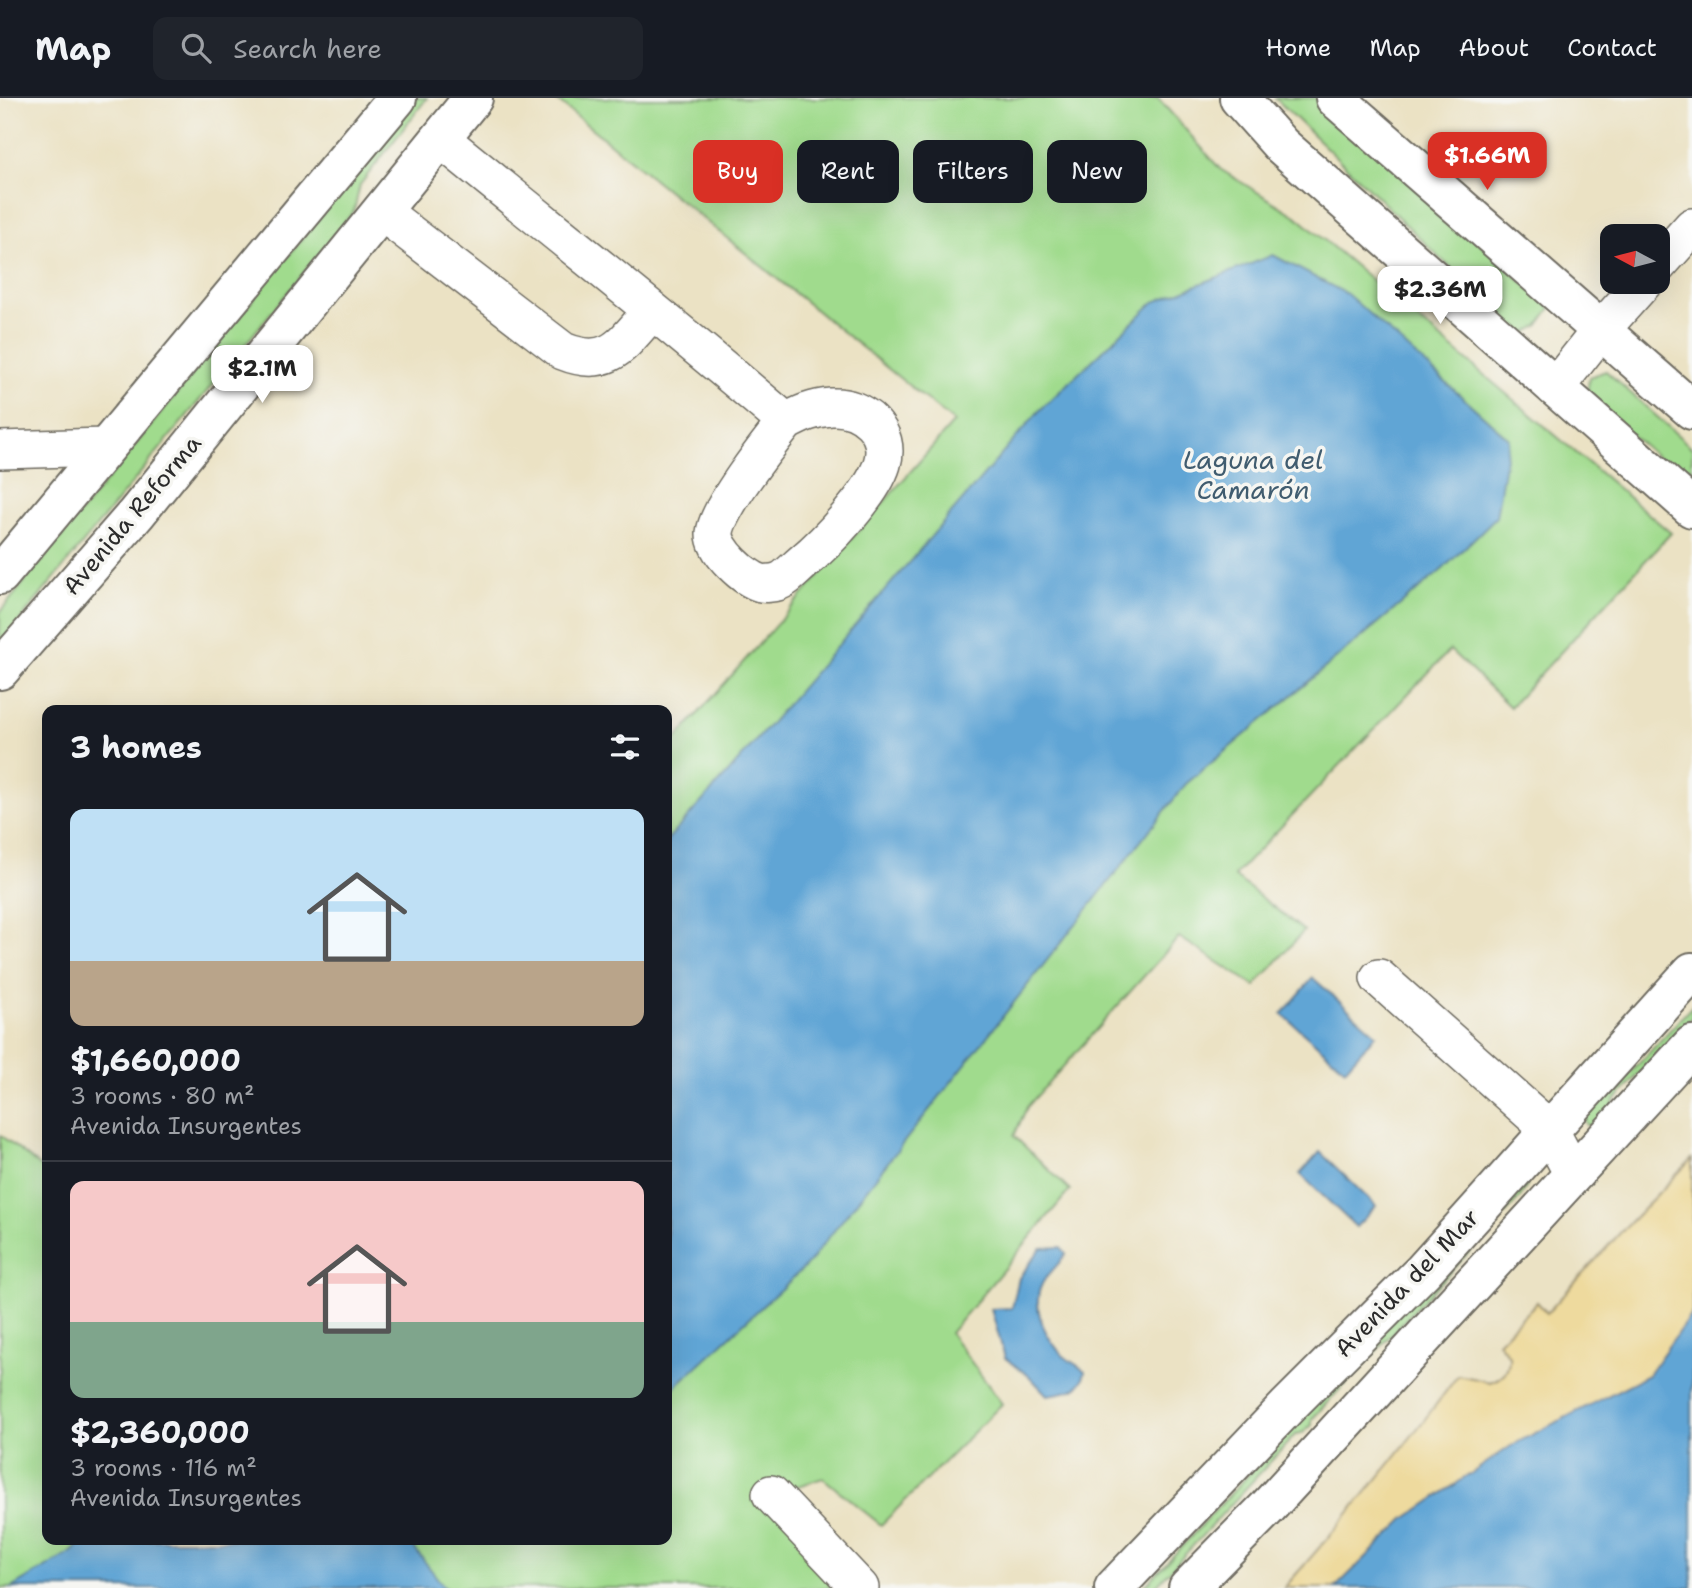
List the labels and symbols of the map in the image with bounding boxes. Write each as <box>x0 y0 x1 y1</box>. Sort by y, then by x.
pin: $1.66M <box>1430 132 1544 192</box>
north arrow <box>1600 224 1670 294</box>
pin: $2.36M <box>1383 266 1497 326</box>
pin: $2.1M <box>213 345 311 405</box>
street label: Avenida Reforma <box>56 428 209 602</box>
water label: Laguna del Camarón <box>1183 442 1323 507</box>
street label: Avenida del Mar <box>1328 1202 1486 1364</box>

